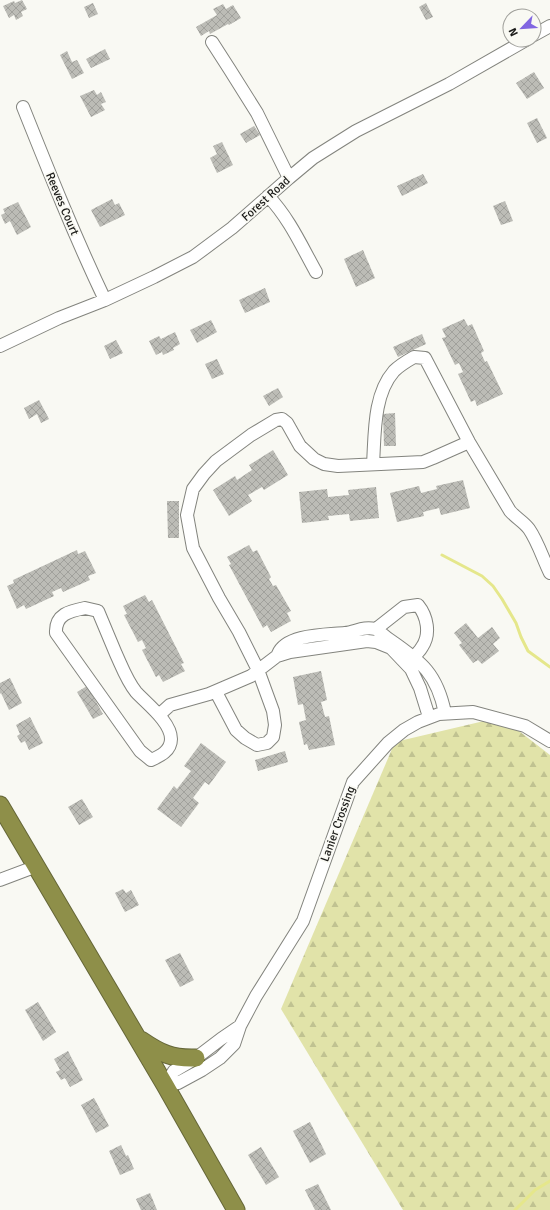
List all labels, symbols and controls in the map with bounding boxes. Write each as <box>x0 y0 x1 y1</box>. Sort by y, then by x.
north arrow <box>502 8 542 48</box>
text: N <box>506 26 521 38</box>
street label: Reeves Court <box>42 170 82 238</box>
street label: Forest Road <box>239 173 293 225</box>
street label: Lanier Crossing <box>317 784 359 864</box>

